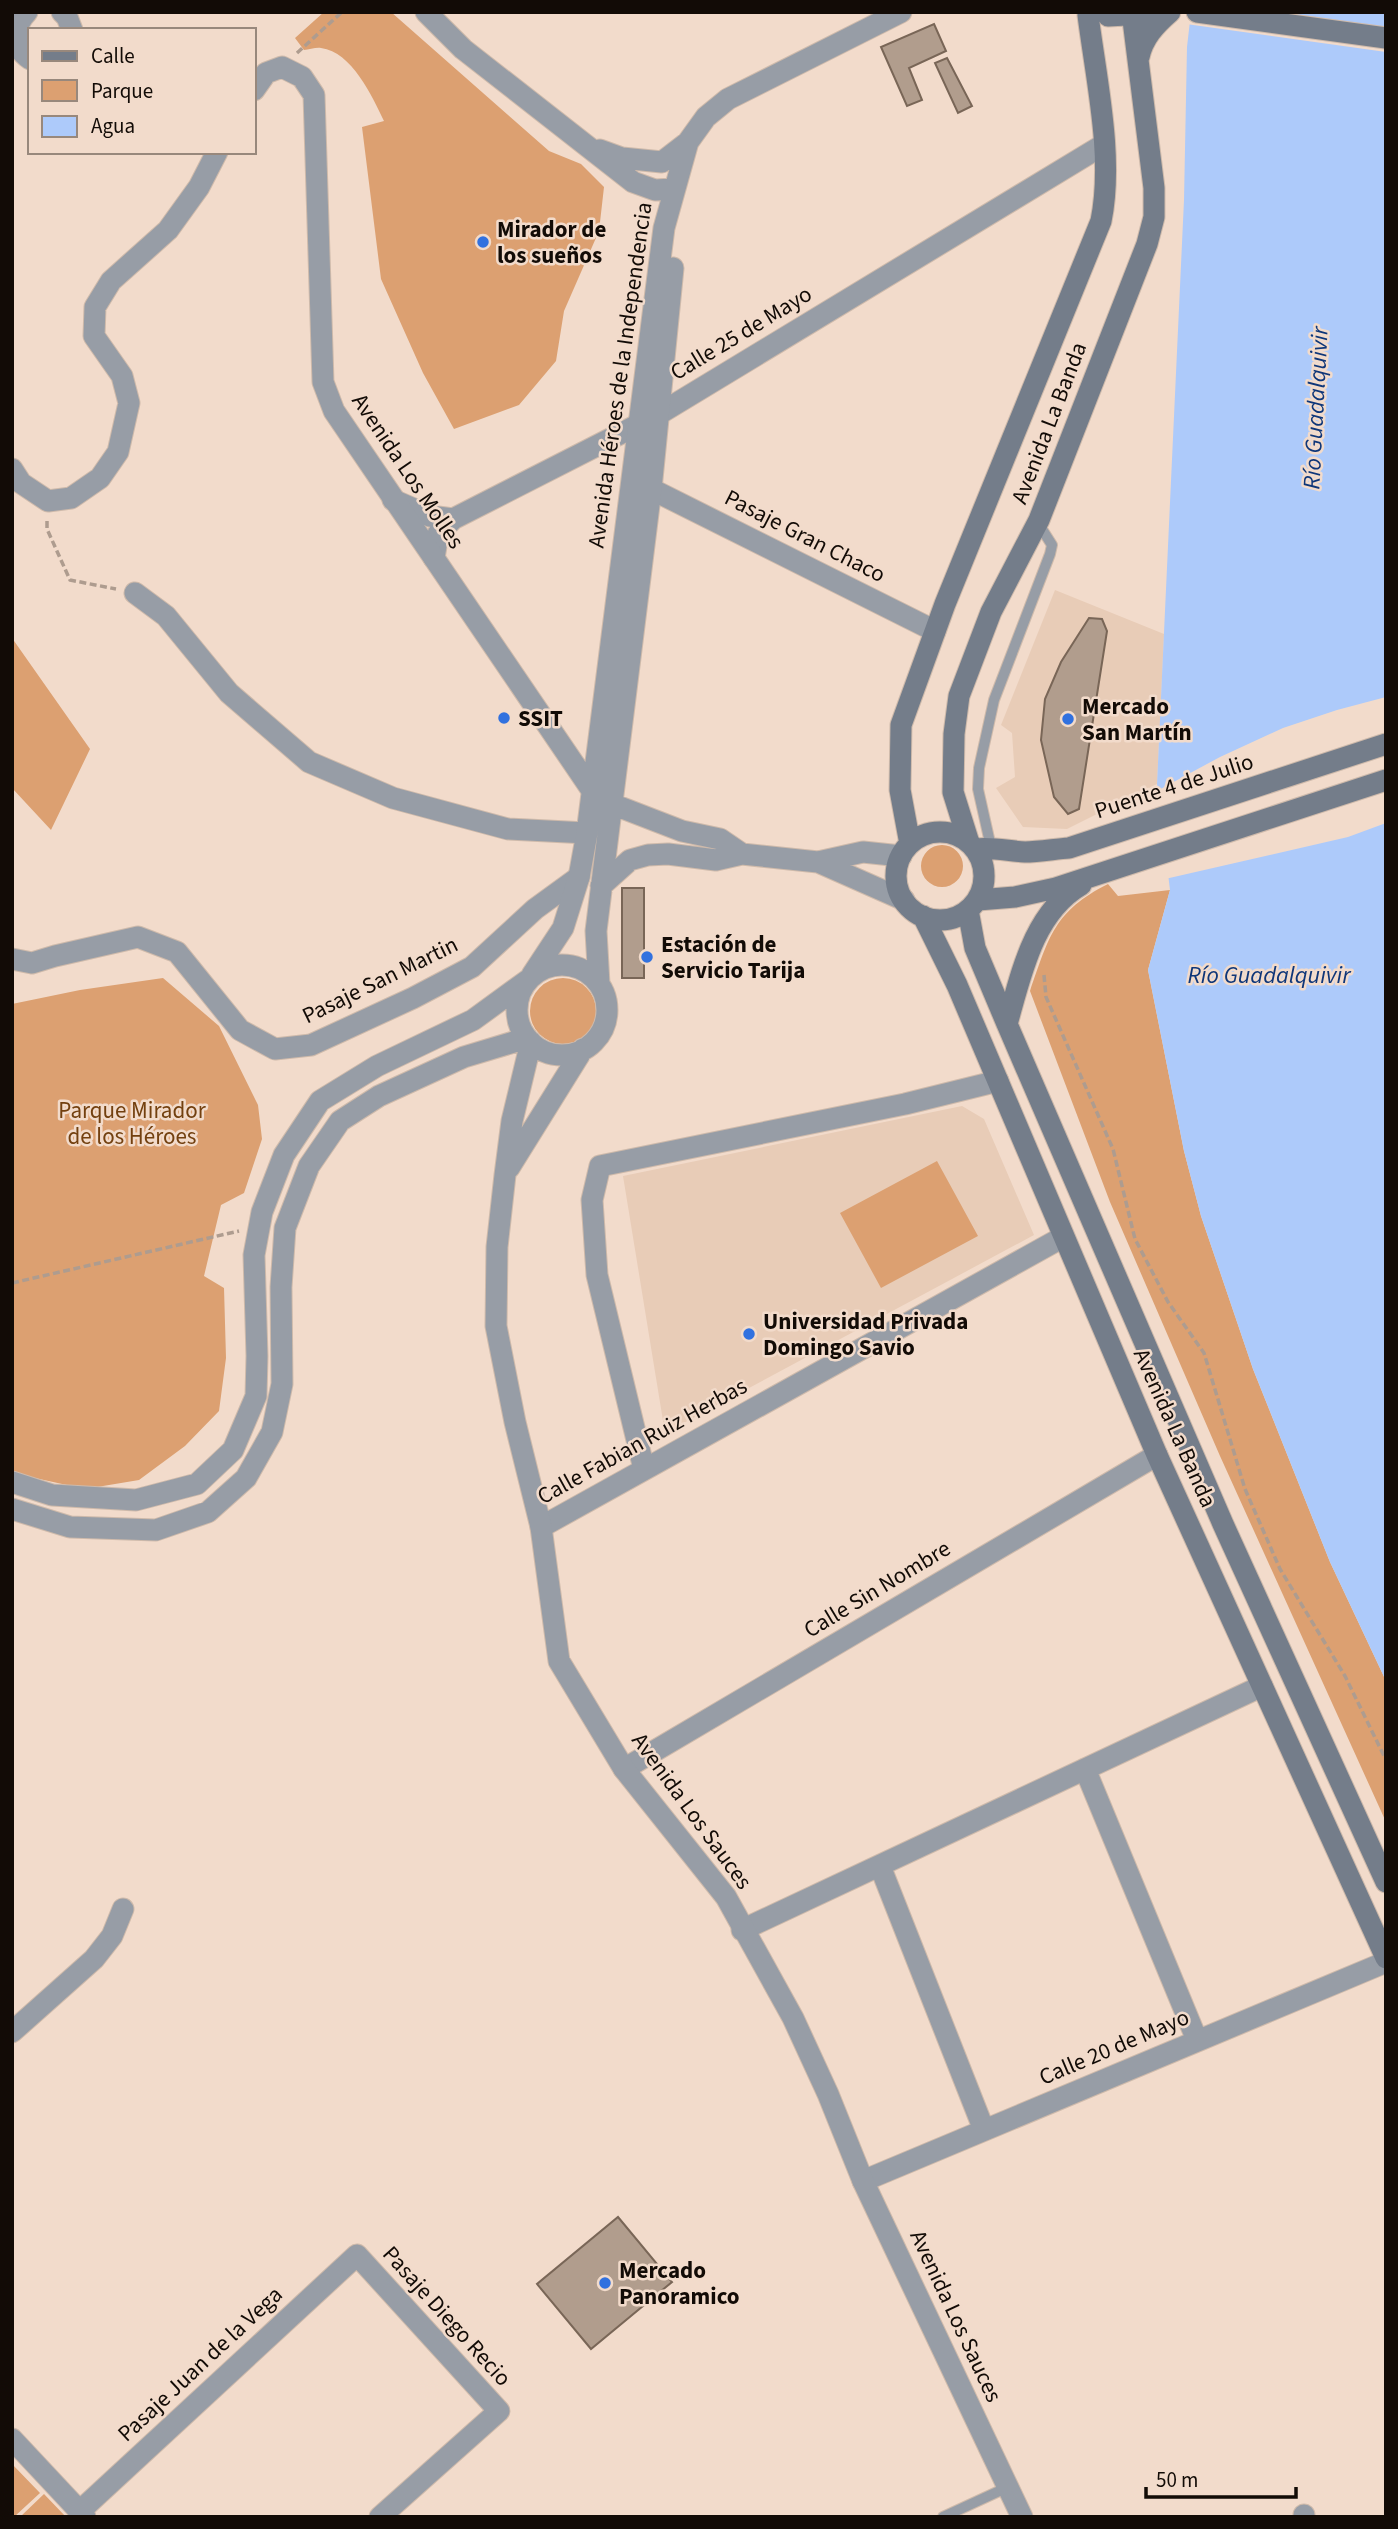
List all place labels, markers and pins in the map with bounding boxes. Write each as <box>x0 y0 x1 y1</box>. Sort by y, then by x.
place label: Mirador de los sueños <box>497 213 606 272</box>
marker: Mirador de los sueños <box>475 234 491 250</box>
place label: Mercado San Martín <box>1082 690 1192 749</box>
place label: SSIT <box>518 702 563 735</box>
marker: SSIT <box>496 710 512 726</box>
marker: Mercado San Martín <box>1060 711 1076 727</box>
place label: Estación de Servicio Tarija <box>661 928 805 987</box>
marker: Estación de Servicio Tarija <box>639 949 655 965</box>
place label: Universidad Privada Domingo Savio <box>763 1305 968 1364</box>
marker: Universidad Privada Domingo Savio <box>741 1326 757 1342</box>
place label: Mercado Panoramico <box>619 2254 740 2313</box>
marker: Mercado Panoramico <box>597 2275 613 2291</box>

